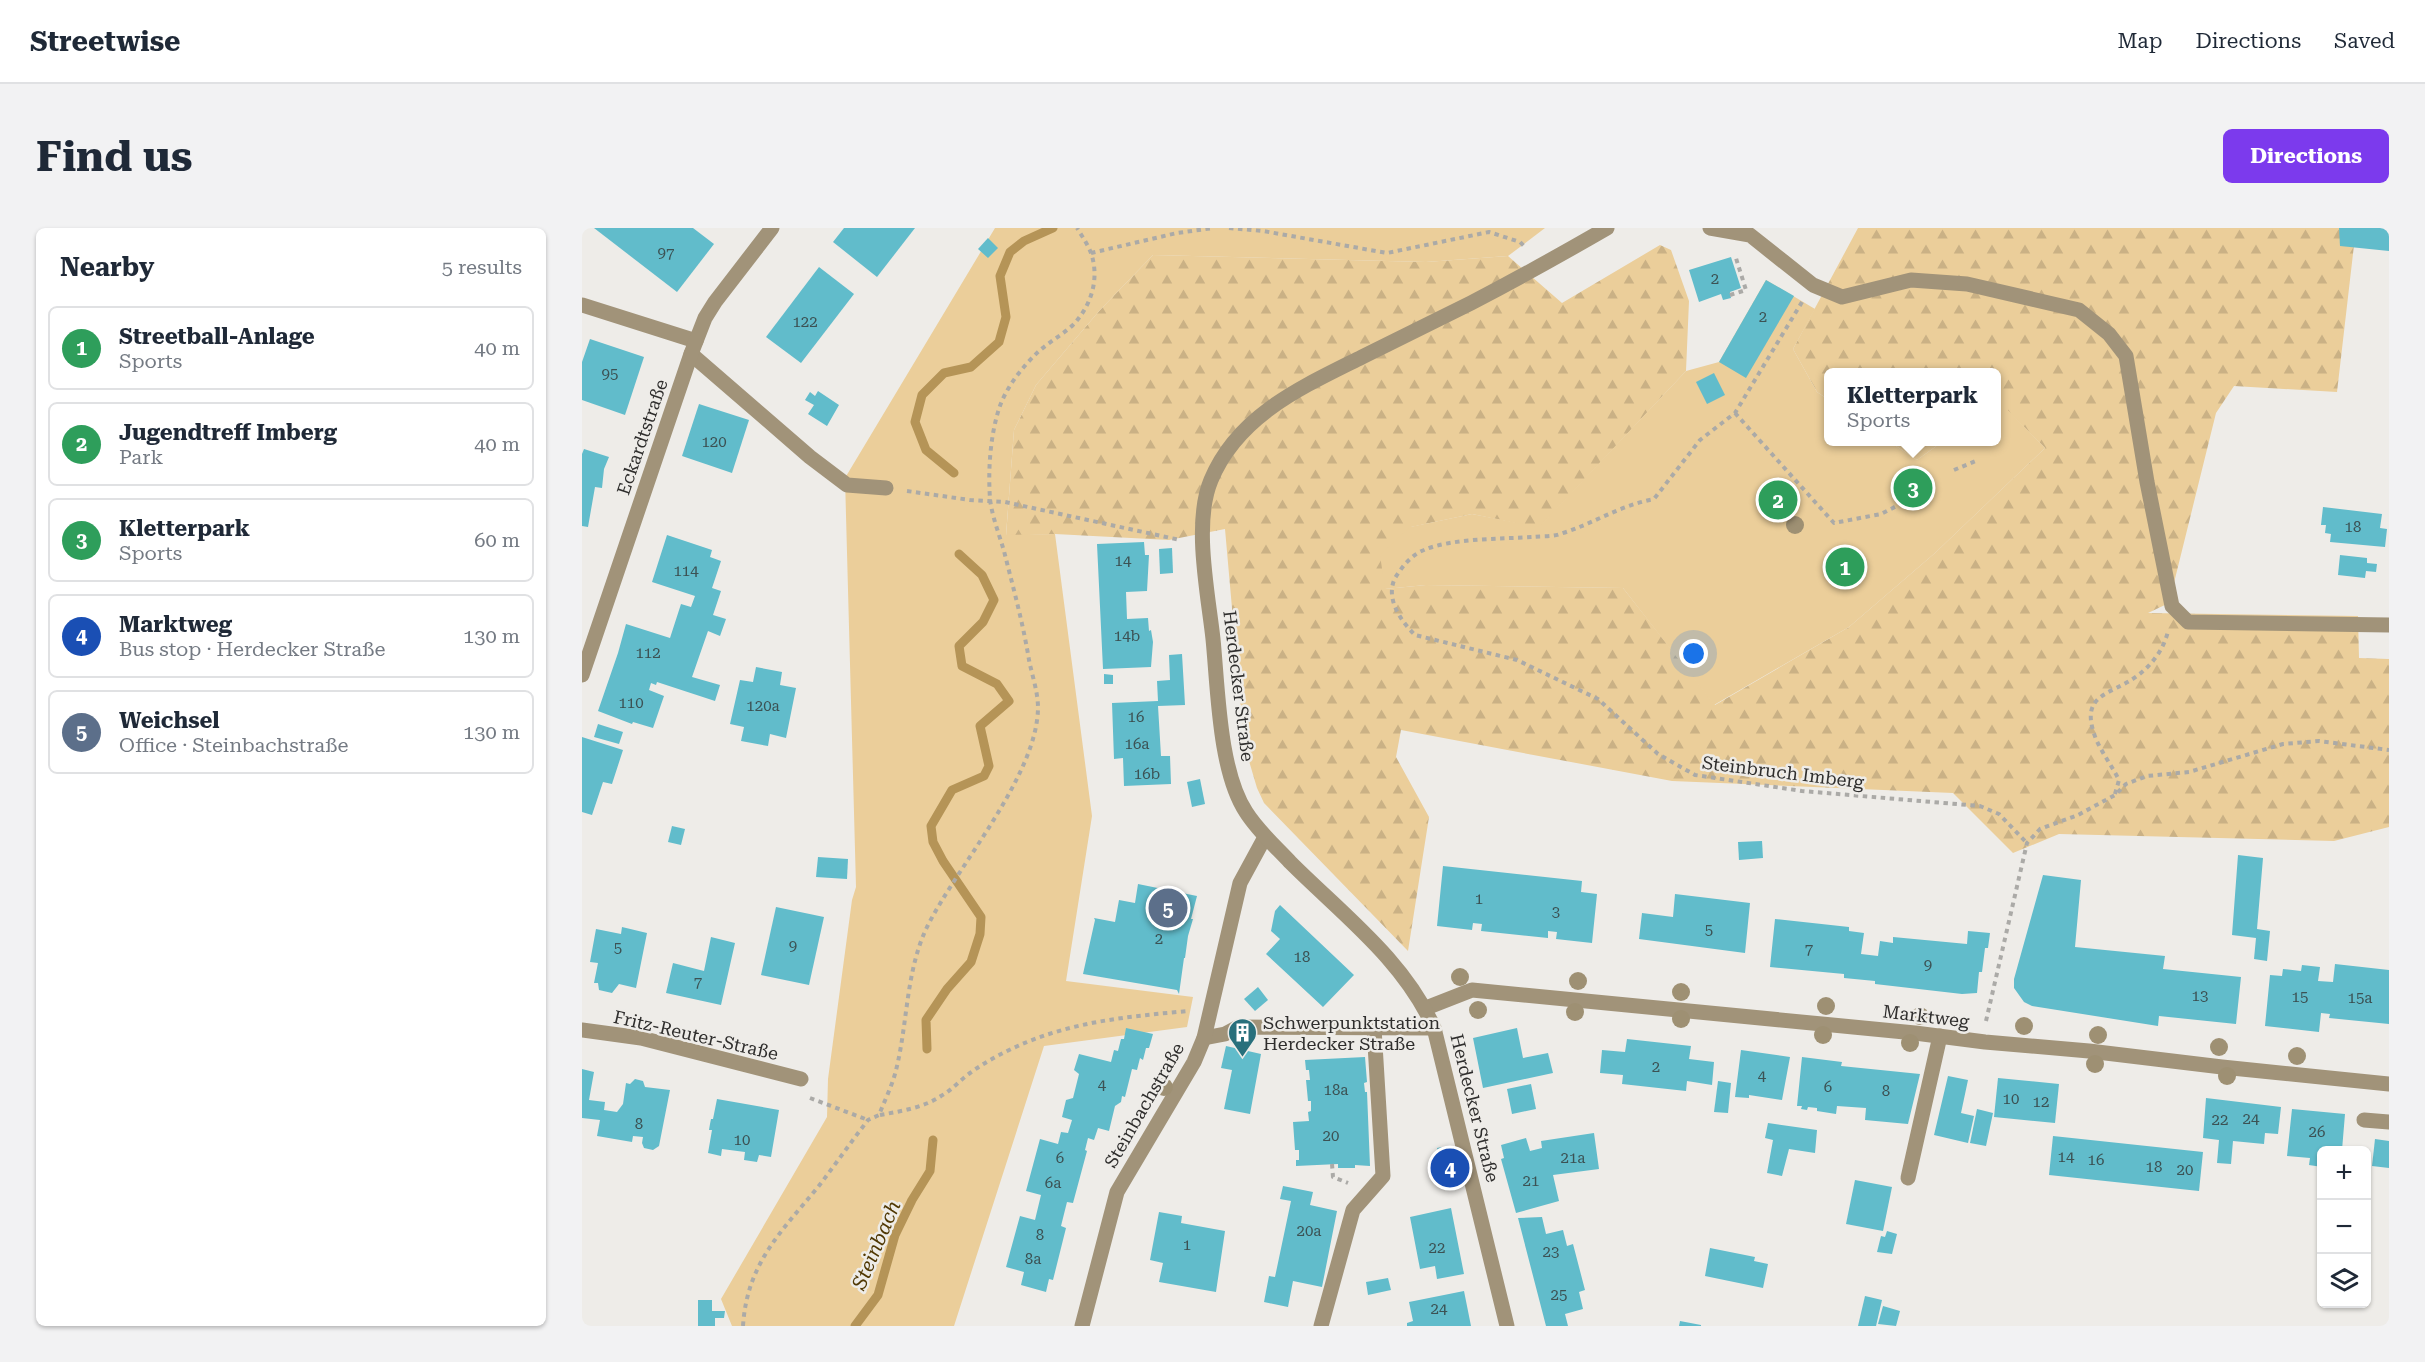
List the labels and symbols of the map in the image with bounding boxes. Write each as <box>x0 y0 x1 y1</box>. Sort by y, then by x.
house number: 97 <box>658 244 674 262</box>
house number: 2 <box>1711 270 1719 288</box>
house number: 2 <box>1759 308 1767 326</box>
house number: 122 <box>792 313 818 331</box>
house number: 95 <box>602 365 618 383</box>
street label: Eckardtstraße <box>612 376 672 498</box>
house number: 120 <box>701 433 727 451</box>
pin: 3 <box>1894 466 1932 510</box>
pin: 2 <box>1758 478 1798 522</box>
house number: 18 <box>2345 518 2361 536</box>
pin: 1 <box>1826 544 1864 590</box>
house number: 14 <box>1115 552 1132 570</box>
house number: 114 <box>673 562 699 580</box>
street label: Herdecker Straße <box>1219 609 1259 763</box>
house number: 14b <box>1114 627 1140 645</box>
your location <box>1679 639 1708 668</box>
house number: 112 <box>635 644 661 662</box>
house number: 110 <box>618 694 644 712</box>
house number: 120a <box>746 697 780 715</box>
house number: 16 <box>1128 708 1144 726</box>
house number: 16a <box>1125 735 1149 753</box>
street label: Steinbruch Imberg <box>1701 752 1866 792</box>
house number: 16b <box>1134 765 1160 783</box>
pin: 5 <box>1148 886 1188 930</box>
house number: 1 <box>1475 890 1483 908</box>
house number: 3 <box>1552 903 1560 921</box>
house number: 5 <box>1705 921 1713 939</box>
house number: 2 <box>1155 930 1163 948</box>
house number: 9 <box>789 937 797 955</box>
house number: 5 <box>614 939 622 957</box>
house number: 7 <box>1805 940 1813 958</box>
house number: 18 <box>1294 948 1310 966</box>
house number: 9 <box>1924 956 1932 974</box>
house number: 7 <box>694 973 702 991</box>
house number: 13 <box>2192 987 2208 1005</box>
house number: 15 <box>2292 988 2308 1006</box>
house number: 15a <box>2348 989 2372 1007</box>
street label: Marktweg <box>1882 1000 1971 1032</box>
street label: Fritz-Reuter-Straße <box>612 1006 780 1064</box>
place label: Schwerpunktstation Herdecker Straße <box>1263 1012 1441 1054</box>
building icon: Schwerpunktstation Herdecker Straße <box>1226 1016 1258 1058</box>
street label: Herdecker Straße <box>1446 1032 1504 1184</box>
street label: Steinbachstraße <box>1100 1039 1188 1171</box>
house number: 2 <box>1652 1058 1660 1076</box>
house number: 4 <box>1758 1067 1767 1085</box>
house number: 4 <box>1098 1076 1107 1094</box>
house number: 6 <box>1824 1078 1832 1096</box>
house number: 18a <box>1324 1081 1348 1099</box>
house number: 8 <box>1882 1082 1890 1100</box>
house number: 10 <box>2003 1090 2019 1108</box>
house number: 12 <box>2033 1093 2049 1111</box>
house number: 24 <box>2243 1110 2260 1128</box>
house number: 22 <box>2212 1111 2228 1129</box>
house number: 8 <box>635 1115 643 1133</box>
house number: 26 <box>2309 1123 2325 1141</box>
house number: 20 <box>1323 1127 1339 1145</box>
house number: 10 <box>734 1131 750 1149</box>
pin: 4 <box>1430 1146 1470 1190</box>
house number: 14 <box>2058 1148 2075 1166</box>
house number: 6 <box>1056 1149 1064 1167</box>
house number: 21a <box>1561 1149 1585 1167</box>
house number: 16 <box>2088 1151 2104 1169</box>
house number: 18 <box>2146 1158 2162 1176</box>
house number: 20 <box>2177 1161 2193 1179</box>
house number: 21 <box>1523 1172 1539 1190</box>
house number: 6a <box>1045 1174 1061 1192</box>
water label: Steinbach <box>846 1197 906 1294</box>
house number: 20a <box>1297 1222 1321 1240</box>
house number: 8 <box>1036 1226 1044 1244</box>
house number: 1 <box>1183 1236 1191 1254</box>
house number: 22 <box>1429 1239 1445 1257</box>
house number: 23 <box>1543 1243 1559 1261</box>
house number: 8a <box>1025 1250 1041 1268</box>
house number: 25 <box>1551 1286 1567 1304</box>
house number: 24 <box>1431 1300 1448 1318</box>

